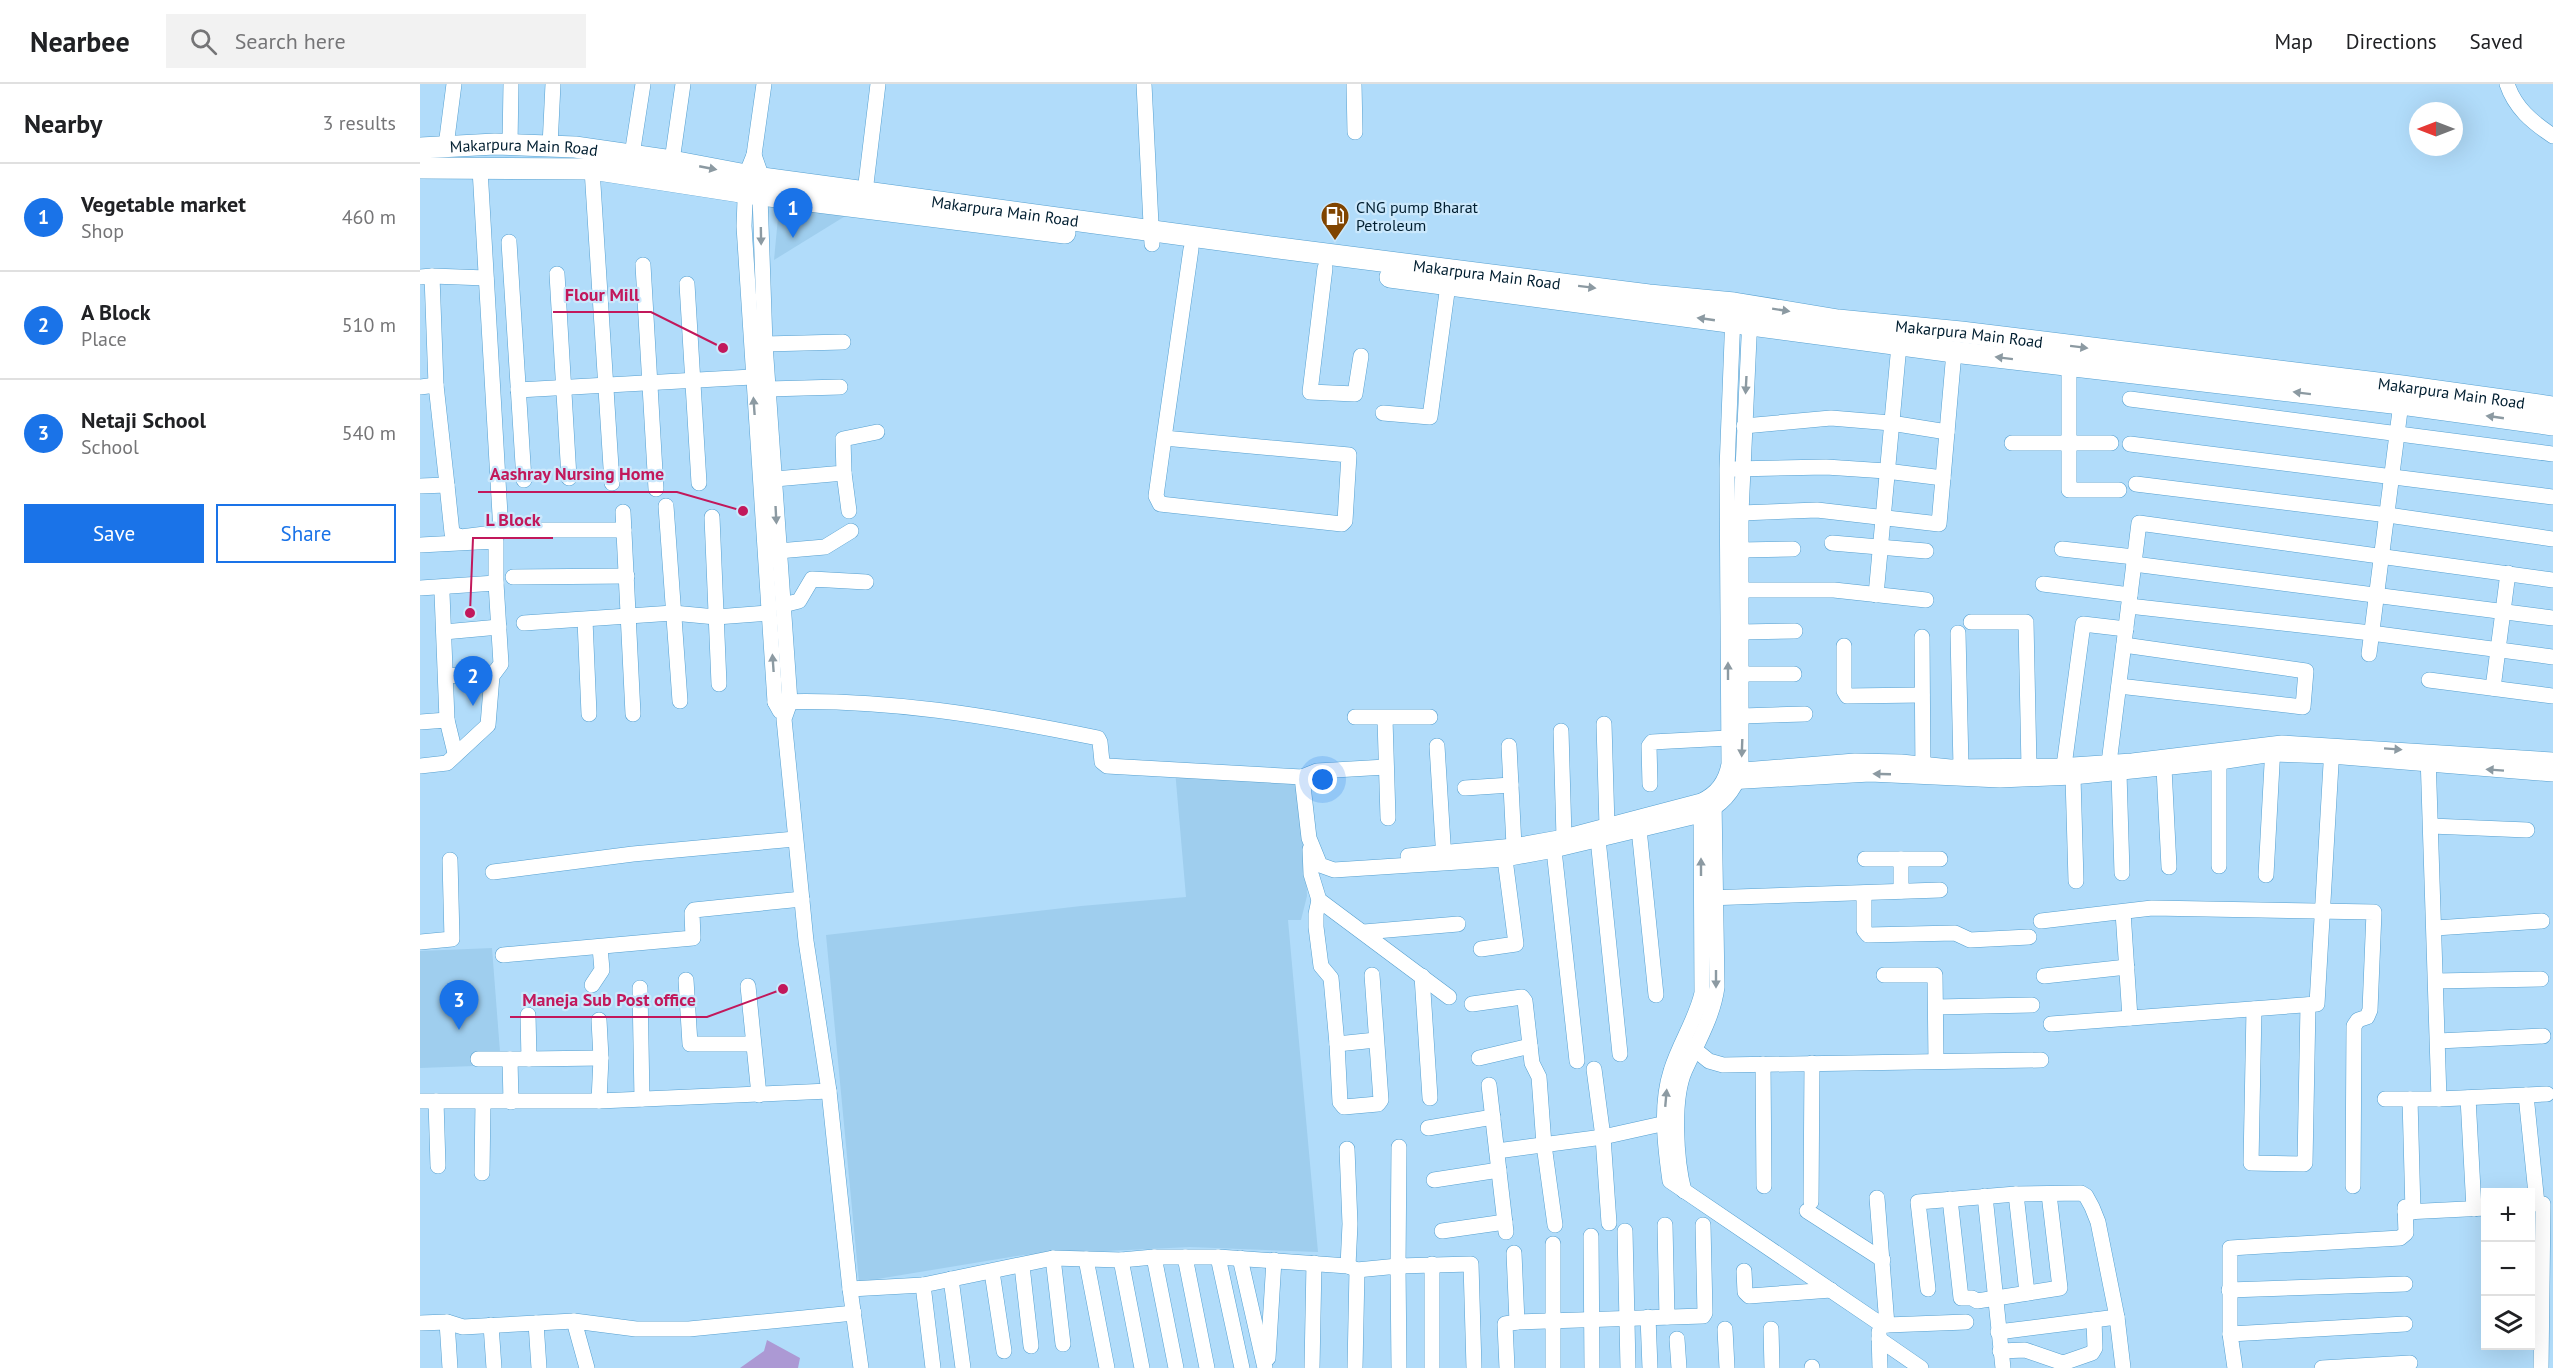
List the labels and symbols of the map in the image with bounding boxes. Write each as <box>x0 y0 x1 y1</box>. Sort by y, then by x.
north arrow <box>2409 102 2463 156</box>
street label: Makarpura Main Road <box>449 134 599 160</box>
one-way arrow <box>698 164 717 173</box>
pin: 1 <box>774 188 812 238</box>
street label: Makarpura Main Road <box>930 191 1080 231</box>
place label: CNG pump Bharat Petroleum <box>1356 197 1479 235</box>
fuel station icon: CNG pump Bharat Petroleum <box>1319 200 1351 242</box>
one-way arrow <box>756 227 766 246</box>
street label: Makarpura Main Road <box>1412 255 1562 294</box>
callout: Flour Mill <box>553 276 651 312</box>
text: Flour Mill <box>565 283 640 306</box>
one-way arrow <box>1578 283 1597 292</box>
one-way arrow <box>1772 306 1791 315</box>
one-way arrow <box>1696 315 1715 324</box>
street label: Makarpura Main Road <box>1894 316 2044 352</box>
one-way arrow <box>2069 342 2088 352</box>
one-way arrow <box>1994 353 2013 363</box>
street label: Makarpura Main Road <box>2377 373 2526 413</box>
one-way arrow <box>1742 375 1751 394</box>
one-way arrow <box>2292 388 2311 398</box>
one-way arrow <box>749 396 759 415</box>
one-way arrow <box>2485 412 2504 422</box>
callout: Aashray Nursing Home <box>478 456 677 492</box>
text: Aashray Nursing Home <box>490 462 664 485</box>
callout: L Block <box>473 502 553 538</box>
one-way arrow <box>772 505 781 524</box>
text: L Block <box>485 508 541 531</box>
one-way arrow <box>768 653 777 672</box>
pin: 2 <box>454 656 492 706</box>
one-way arrow <box>1723 661 1733 680</box>
one-way arrow <box>1737 738 1746 757</box>
one-way arrow <box>2383 744 2402 754</box>
your location <box>1308 765 1337 794</box>
one-way arrow <box>2485 765 2504 774</box>
one-way arrow <box>1872 770 1891 779</box>
one-way arrow <box>1696 858 1706 877</box>
one-way arrow <box>1711 970 1721 989</box>
pin: 3 <box>440 980 478 1030</box>
callout: Maneja Sub Post office <box>510 981 707 1017</box>
text: Maneja Sub Post office <box>522 988 696 1011</box>
one-way arrow <box>1661 1088 1671 1107</box>

